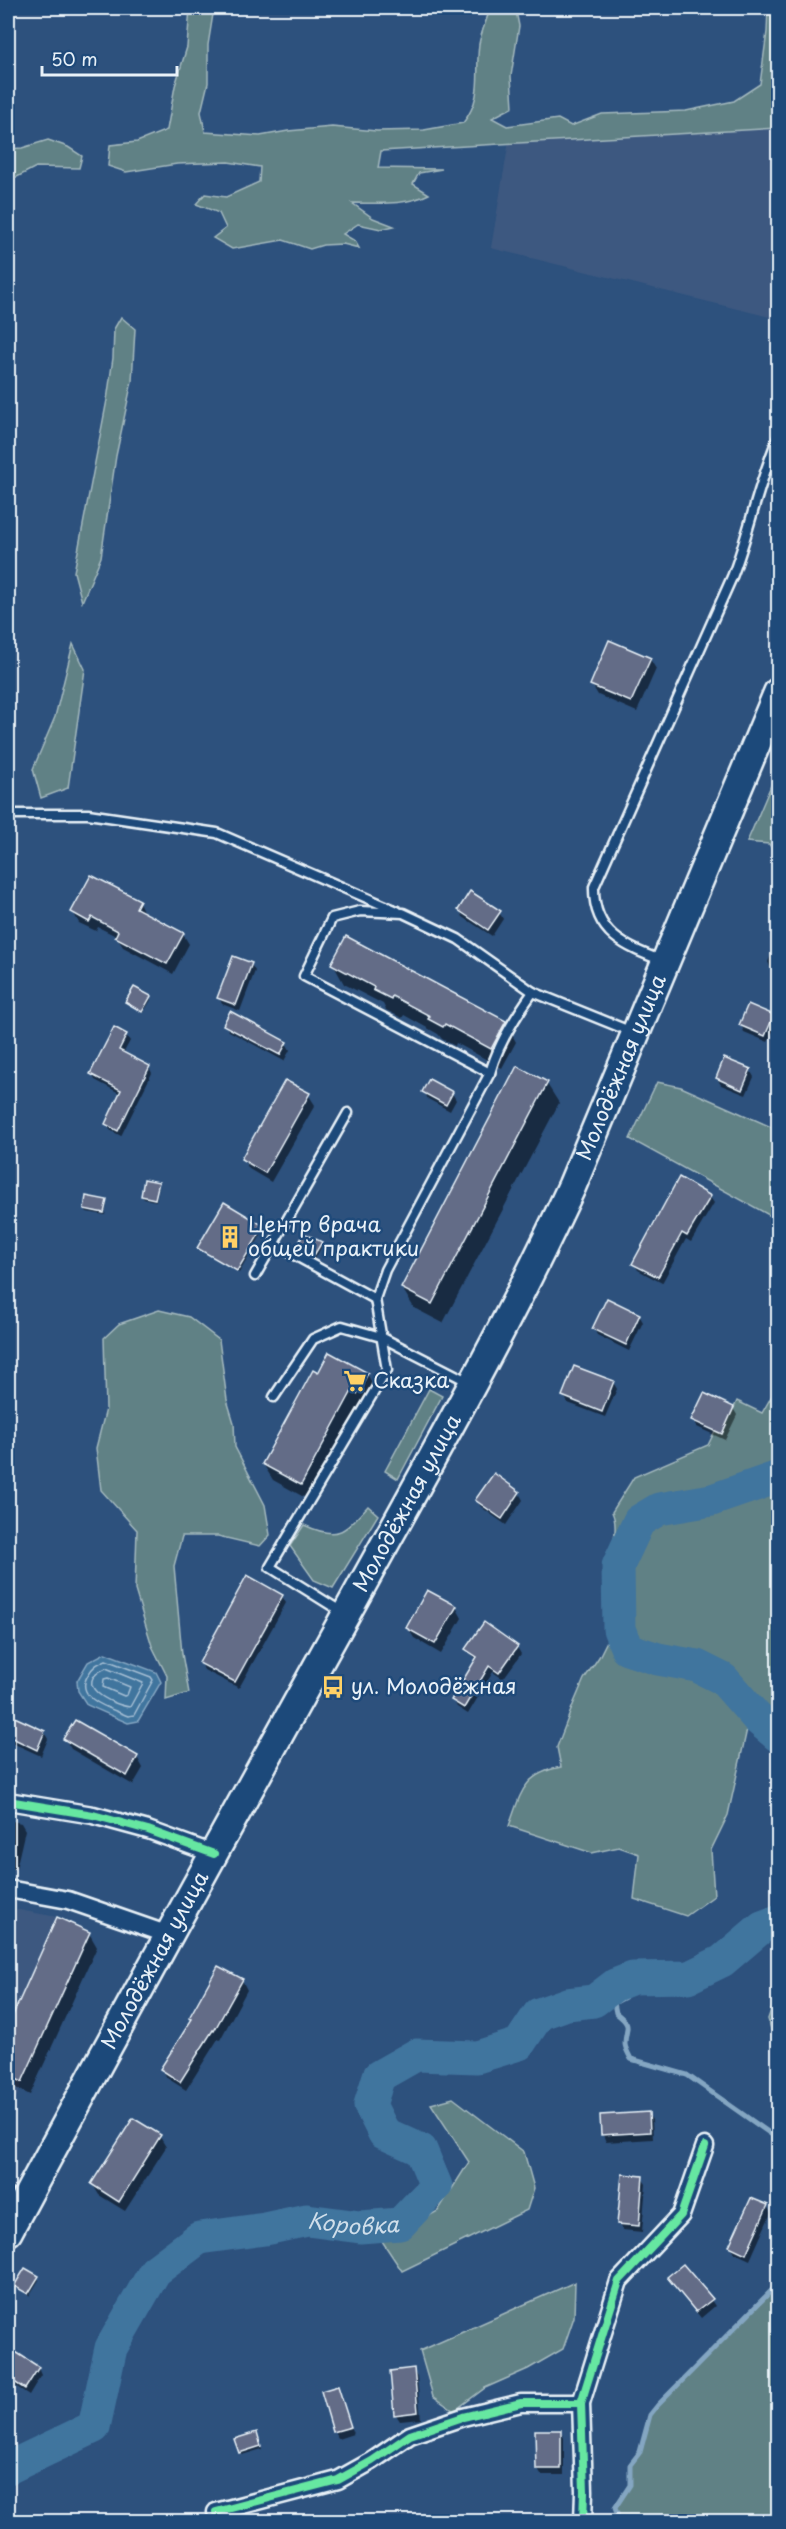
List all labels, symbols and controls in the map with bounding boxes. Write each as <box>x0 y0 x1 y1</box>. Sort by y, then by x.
scale bar <box>42 39 177 77</box>
text: 50 m <box>51 45 98 72</box>
street label: Молодёжная улица <box>567 968 673 1165</box>
place label: Центр врача общей практики <box>248 1207 419 1263</box>
building icon: Центр врача общей практики <box>217 1224 243 1250</box>
place label: Сказка <box>373 1363 449 1395</box>
supermarket icon: Сказка <box>342 1368 368 1394</box>
street label: Молодёжная улица <box>343 1407 468 1597</box>
place label: ул. Молодёжная <box>351 1669 517 1701</box>
bus stop icon: ул. Молодёжная <box>320 1674 346 1700</box>
street label: Молодёжная улица <box>91 1864 216 2054</box>
water label: Коровка <box>306 2202 401 2242</box>

